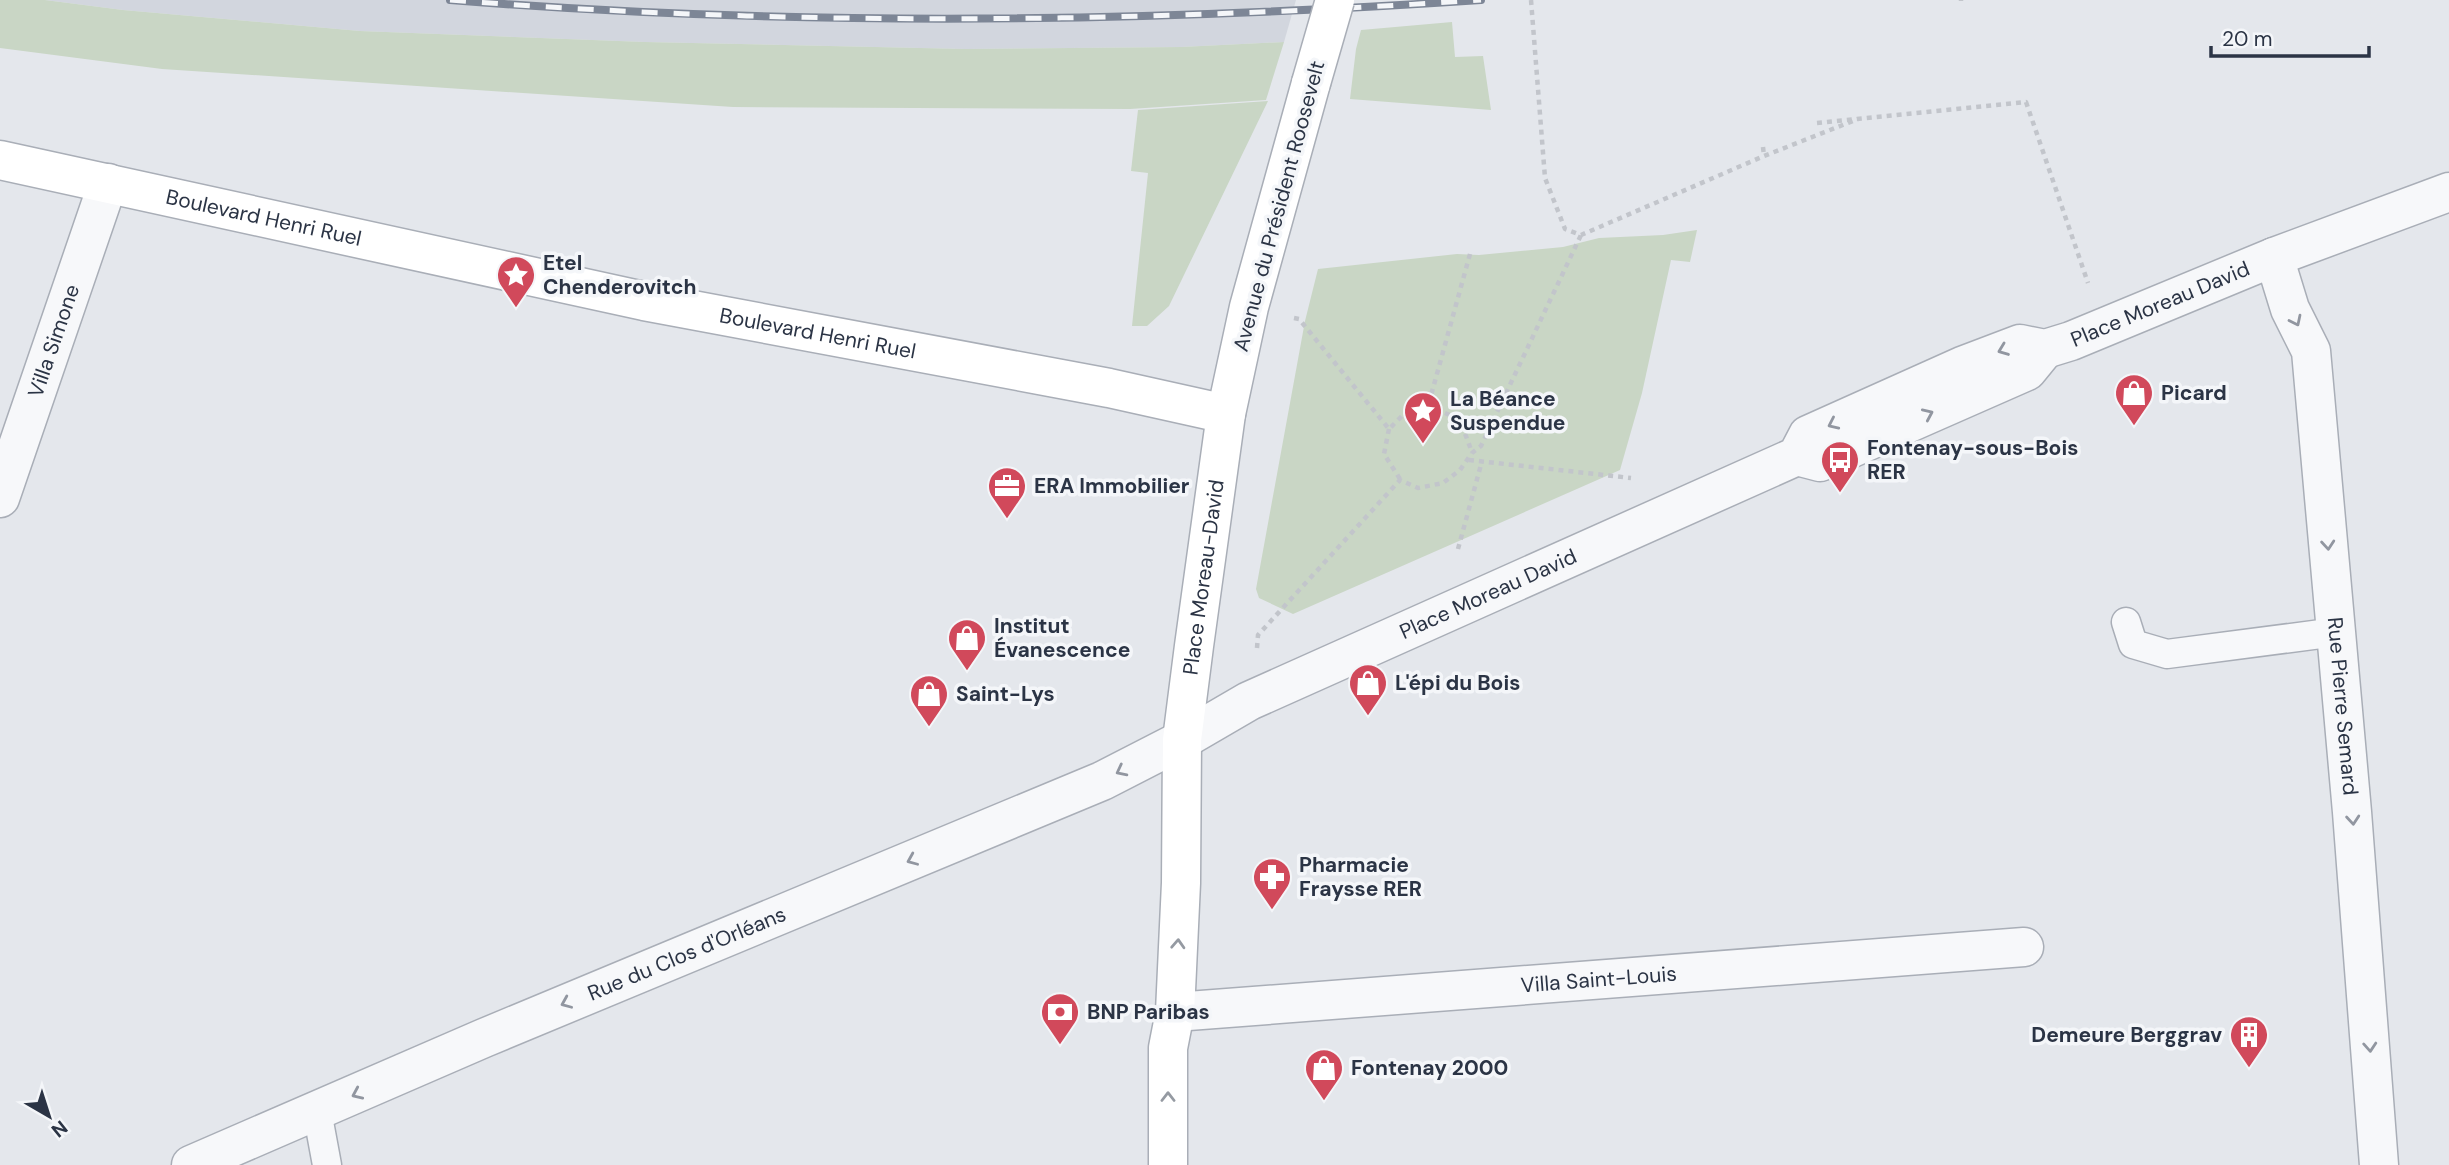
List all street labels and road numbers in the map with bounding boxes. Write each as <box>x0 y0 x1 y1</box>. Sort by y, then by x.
street label: Avenue du Président Roosevelt <box>1227 58 1331 354</box>
street label: Boulevard Henri Ruel <box>163 183 364 253</box>
street label: Place Moreau David <box>2066 255 2254 354</box>
street label: Villa Simone <box>21 281 86 401</box>
street label: Boulevard Henri Ruel <box>717 301 918 366</box>
street label: Place Moreau-David <box>1176 478 1231 677</box>
street label: Place Moreau David <box>1395 542 1581 646</box>
street label: Rue Pierre Semard <box>2321 616 2364 796</box>
street label: Rue du Clos d'Orléans <box>583 900 790 1007</box>
street label: Villa Saint-Louis <box>1520 960 1678 999</box>

